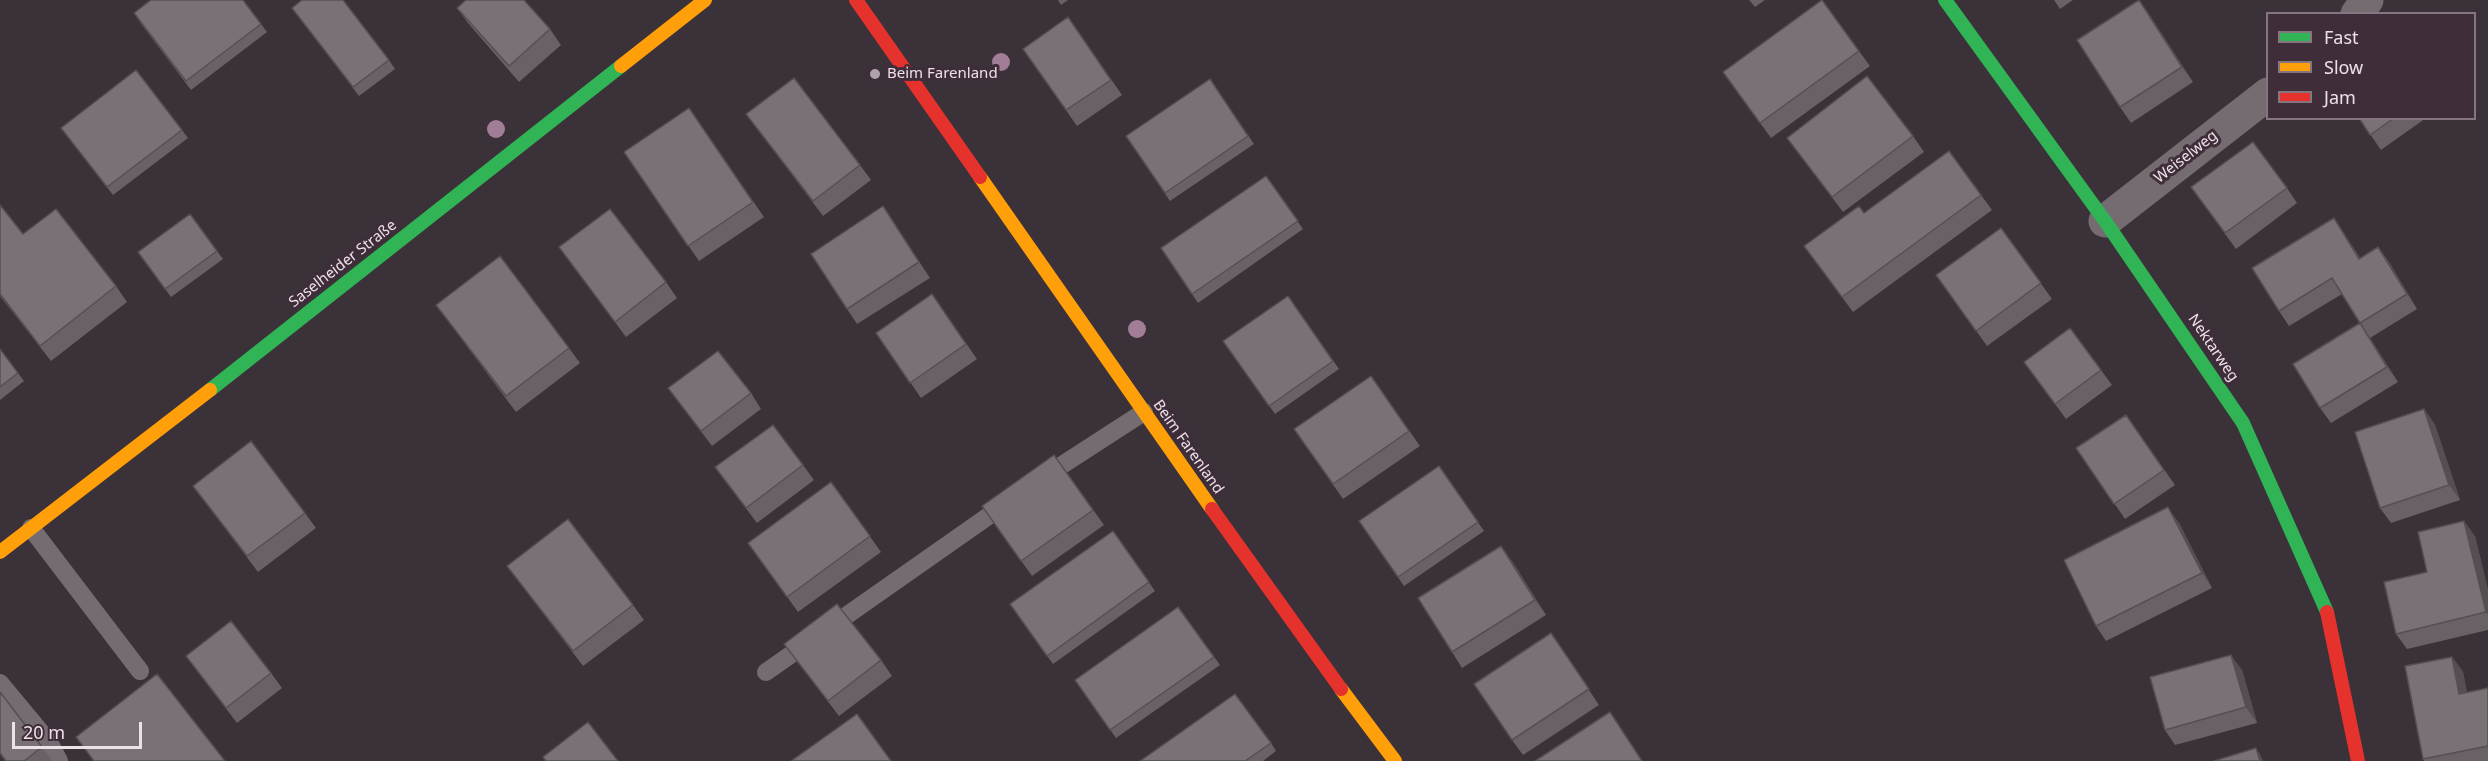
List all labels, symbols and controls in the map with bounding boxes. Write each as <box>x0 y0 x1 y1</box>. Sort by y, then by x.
legend <box>2266 12 2476 120</box>
text: Fast <box>2324 25 2359 49</box>
text: Slow <box>2324 55 2363 79</box>
place label: Beim Farenland <box>887 65 998 83</box>
marker: Beim Farenland <box>868 67 882 81</box>
text: Jam <box>2324 85 2356 109</box>
street label: Weiselweg <box>2151 127 2221 187</box>
street label: Saselheider Straße <box>286 216 400 312</box>
street label: Nektarweg <box>2184 311 2242 385</box>
street label: Beim Farenland <box>1149 397 1227 497</box>
scale bar <box>15 710 146 748</box>
text: 20 m <box>23 720 65 744</box>

